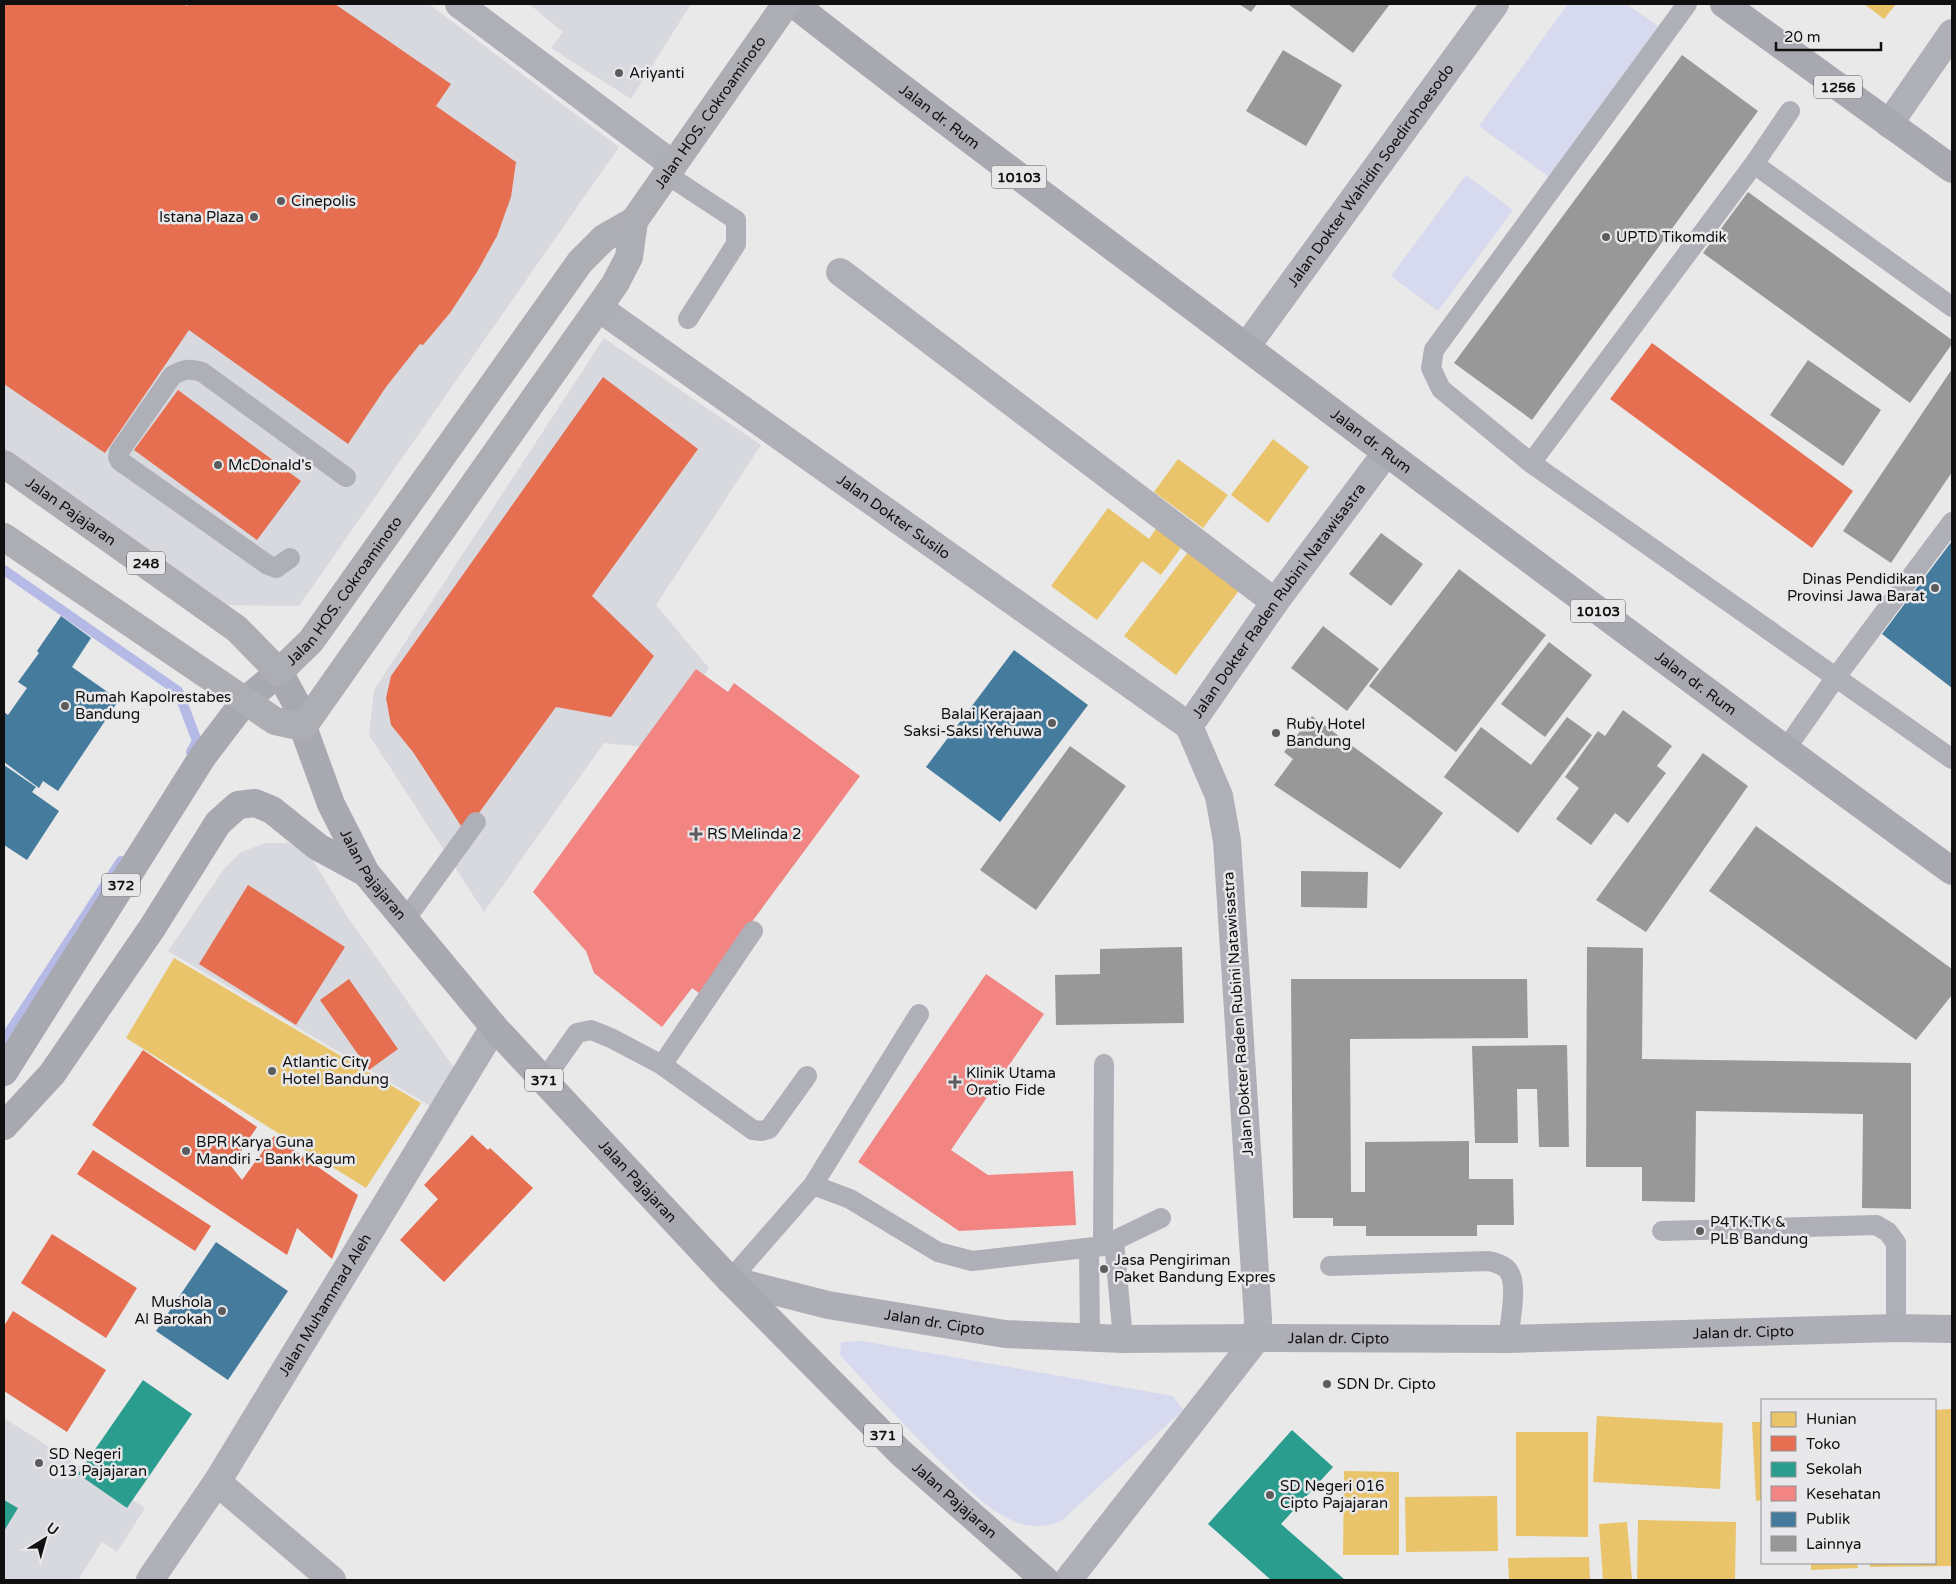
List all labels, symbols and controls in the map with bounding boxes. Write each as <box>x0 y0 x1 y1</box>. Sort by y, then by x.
scale bar <box>1776 20 1881 52</box>
text: 20 m <box>1784 28 1821 46</box>
street label: Jalan HOS. Cokroaminoto <box>650 33 770 192</box>
street label: Jalan Dokter Wahidin Soedirohoesodo <box>1284 60 1458 291</box>
place label: Ariyanti <box>629 64 684 82</box>
marker: Ariyanti <box>613 67 625 79</box>
road number: 1256 <box>1814 75 1862 98</box>
street label: Jalan dr. Rum <box>896 80 984 153</box>
road number: 10103 <box>992 166 1046 188</box>
place label: Cinepolis <box>291 192 356 210</box>
marker: Cinepolis <box>275 195 287 207</box>
place label: Istana Plaza <box>159 208 244 226</box>
marker: Istana Plaza <box>248 211 260 223</box>
place label: UPTD Tikomdik <box>1616 228 1727 246</box>
marker: UPTD Tikomdik <box>1600 231 1612 243</box>
street label: Jalan dr. Rum <box>1327 405 1415 477</box>
place label: McDonald's <box>228 456 312 474</box>
marker: McDonald's <box>212 459 224 471</box>
street label: Jalan Dokter Susilo <box>833 470 954 563</box>
street label: Jalan Pajajaran <box>22 473 120 550</box>
street label: Jalan Dokter Raden Rubini Natawisastra <box>1188 480 1369 722</box>
street label: Jalan HOS. Cokroaminoto <box>282 513 406 669</box>
road number: 248 <box>127 552 165 574</box>
place label: Dinas Pendidikan Provinsi Jawa Barat <box>1787 570 1925 605</box>
marker: Dinas Pendidikan Provinsi Jawa Barat <box>1929 582 1941 594</box>
road number: 10103 <box>1570 600 1626 622</box>
street label: Jalan dr. Rum <box>1652 647 1740 719</box>
place label: Rumah Kapolrestabes Bandung <box>75 688 231 723</box>
marker: Rumah Kapolrestabes Bandung <box>59 700 71 712</box>
place label: Balai Kerajaan Saksi-Saksi Yehuwa <box>903 705 1042 740</box>
place label: Ruby Hotel Bandung <box>1286 715 1365 750</box>
marker: Balai Kerajaan Saksi-Saksi Yehuwa <box>1046 717 1058 729</box>
marker: Ruby Hotel Bandung <box>1270 727 1282 739</box>
place label: RS Melinda 2 <box>707 825 801 843</box>
street label: Jalan Pajajaran <box>336 826 410 924</box>
marker: RS Melinda 2 <box>689 827 703 841</box>
street label: Jalan Dokter Raden Rubini Natawisastra <box>1219 871 1257 1157</box>
road number: 372 <box>102 874 140 896</box>
place label: Atlantic City Hotel Bandung <box>282 1053 389 1088</box>
place label: Klinik Utama Oratio Fide <box>966 1064 1056 1099</box>
marker: Atlantic City Hotel Bandung <box>266 1065 278 1077</box>
road number: 371 <box>525 1068 563 1092</box>
marker: Klinik Utama Oratio Fide <box>948 1075 962 1089</box>
place label: BPR Karya Guna Mandiri - Bank Kagum <box>196 1133 356 1168</box>
street label: Jalan Pajajaran <box>595 1136 681 1226</box>
marker: BPR Karya Guna Mandiri - Bank Kagum <box>180 1145 192 1157</box>
place label: P4TK.TK & PLB Bandung <box>1710 1213 1808 1248</box>
marker: P4TK.TK & PLB Bandung <box>1694 1225 1706 1237</box>
street label: Jalan Muhammad Aleh <box>275 1230 375 1379</box>
place label: Jasa Pengiriman Paket Bandung Expres <box>1114 1251 1276 1286</box>
marker: Jasa Pengiriman Paket Bandung Expres <box>1098 1263 1110 1275</box>
place label: Mushola Al Barokah <box>134 1293 212 1328</box>
marker: Mushola Al Barokah <box>216 1305 228 1317</box>
street label: Jalan dr. Cipto <box>883 1305 986 1340</box>
street label: Jalan dr. Cipto <box>1692 1322 1794 1343</box>
street label: Jalan dr. Cipto <box>1288 1329 1389 1348</box>
place label: SDN Dr. Cipto <box>1337 1375 1436 1393</box>
marker: SDN Dr. Cipto <box>1321 1378 1333 1390</box>
legend <box>1761 1399 1936 1564</box>
text: Hunian <box>1806 1410 1857 1428</box>
road number: 371 <box>864 1424 902 1446</box>
text: Toko <box>1806 1435 1840 1453</box>
place label: SD Negeri 013 Pajajaran <box>49 1445 147 1480</box>
marker: SD Negeri 013 Pajajaran <box>33 1457 45 1469</box>
street label: Jalan Pajajaran <box>909 1458 1001 1542</box>
text: Sekolah <box>1806 1460 1862 1478</box>
place label: SD Negeri 016 Cipto Pajajaran <box>1280 1477 1388 1512</box>
text: Kesehatan <box>1806 1485 1881 1503</box>
marker: SD Negeri 016 Cipto Pajajaran <box>1264 1489 1276 1501</box>
text: Publik <box>1806 1510 1850 1528</box>
north arrow <box>20 1514 70 1564</box>
text: U <box>43 1519 62 1539</box>
text: Lainnya <box>1806 1535 1861 1553</box>

